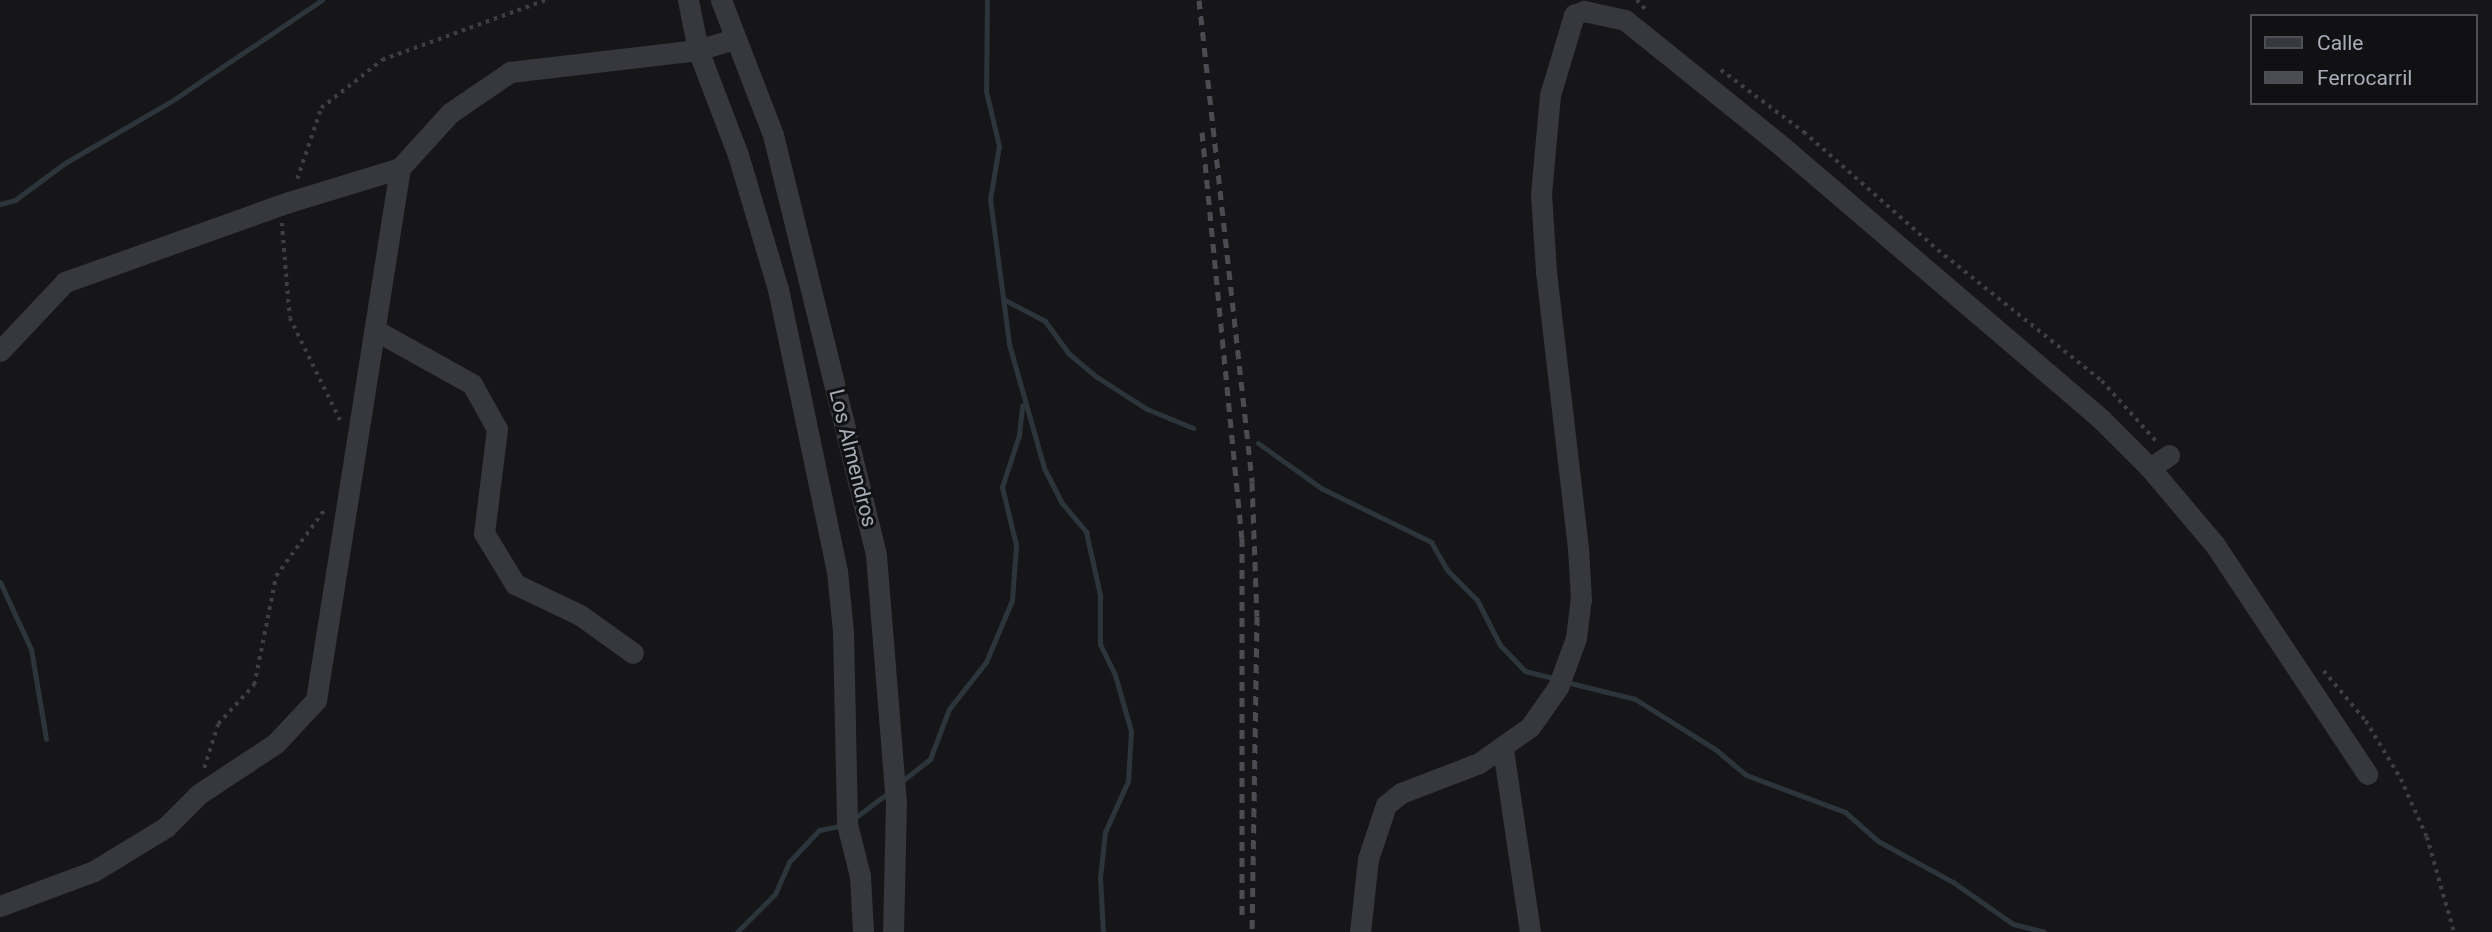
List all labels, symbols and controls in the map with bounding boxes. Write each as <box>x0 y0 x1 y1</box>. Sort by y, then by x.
legend <box>2250 14 2478 105</box>
text: Calle <box>2317 31 2363 55</box>
text: Ferrocarril <box>2317 66 2412 90</box>
street label: Los Almendros <box>824 387 882 529</box>

